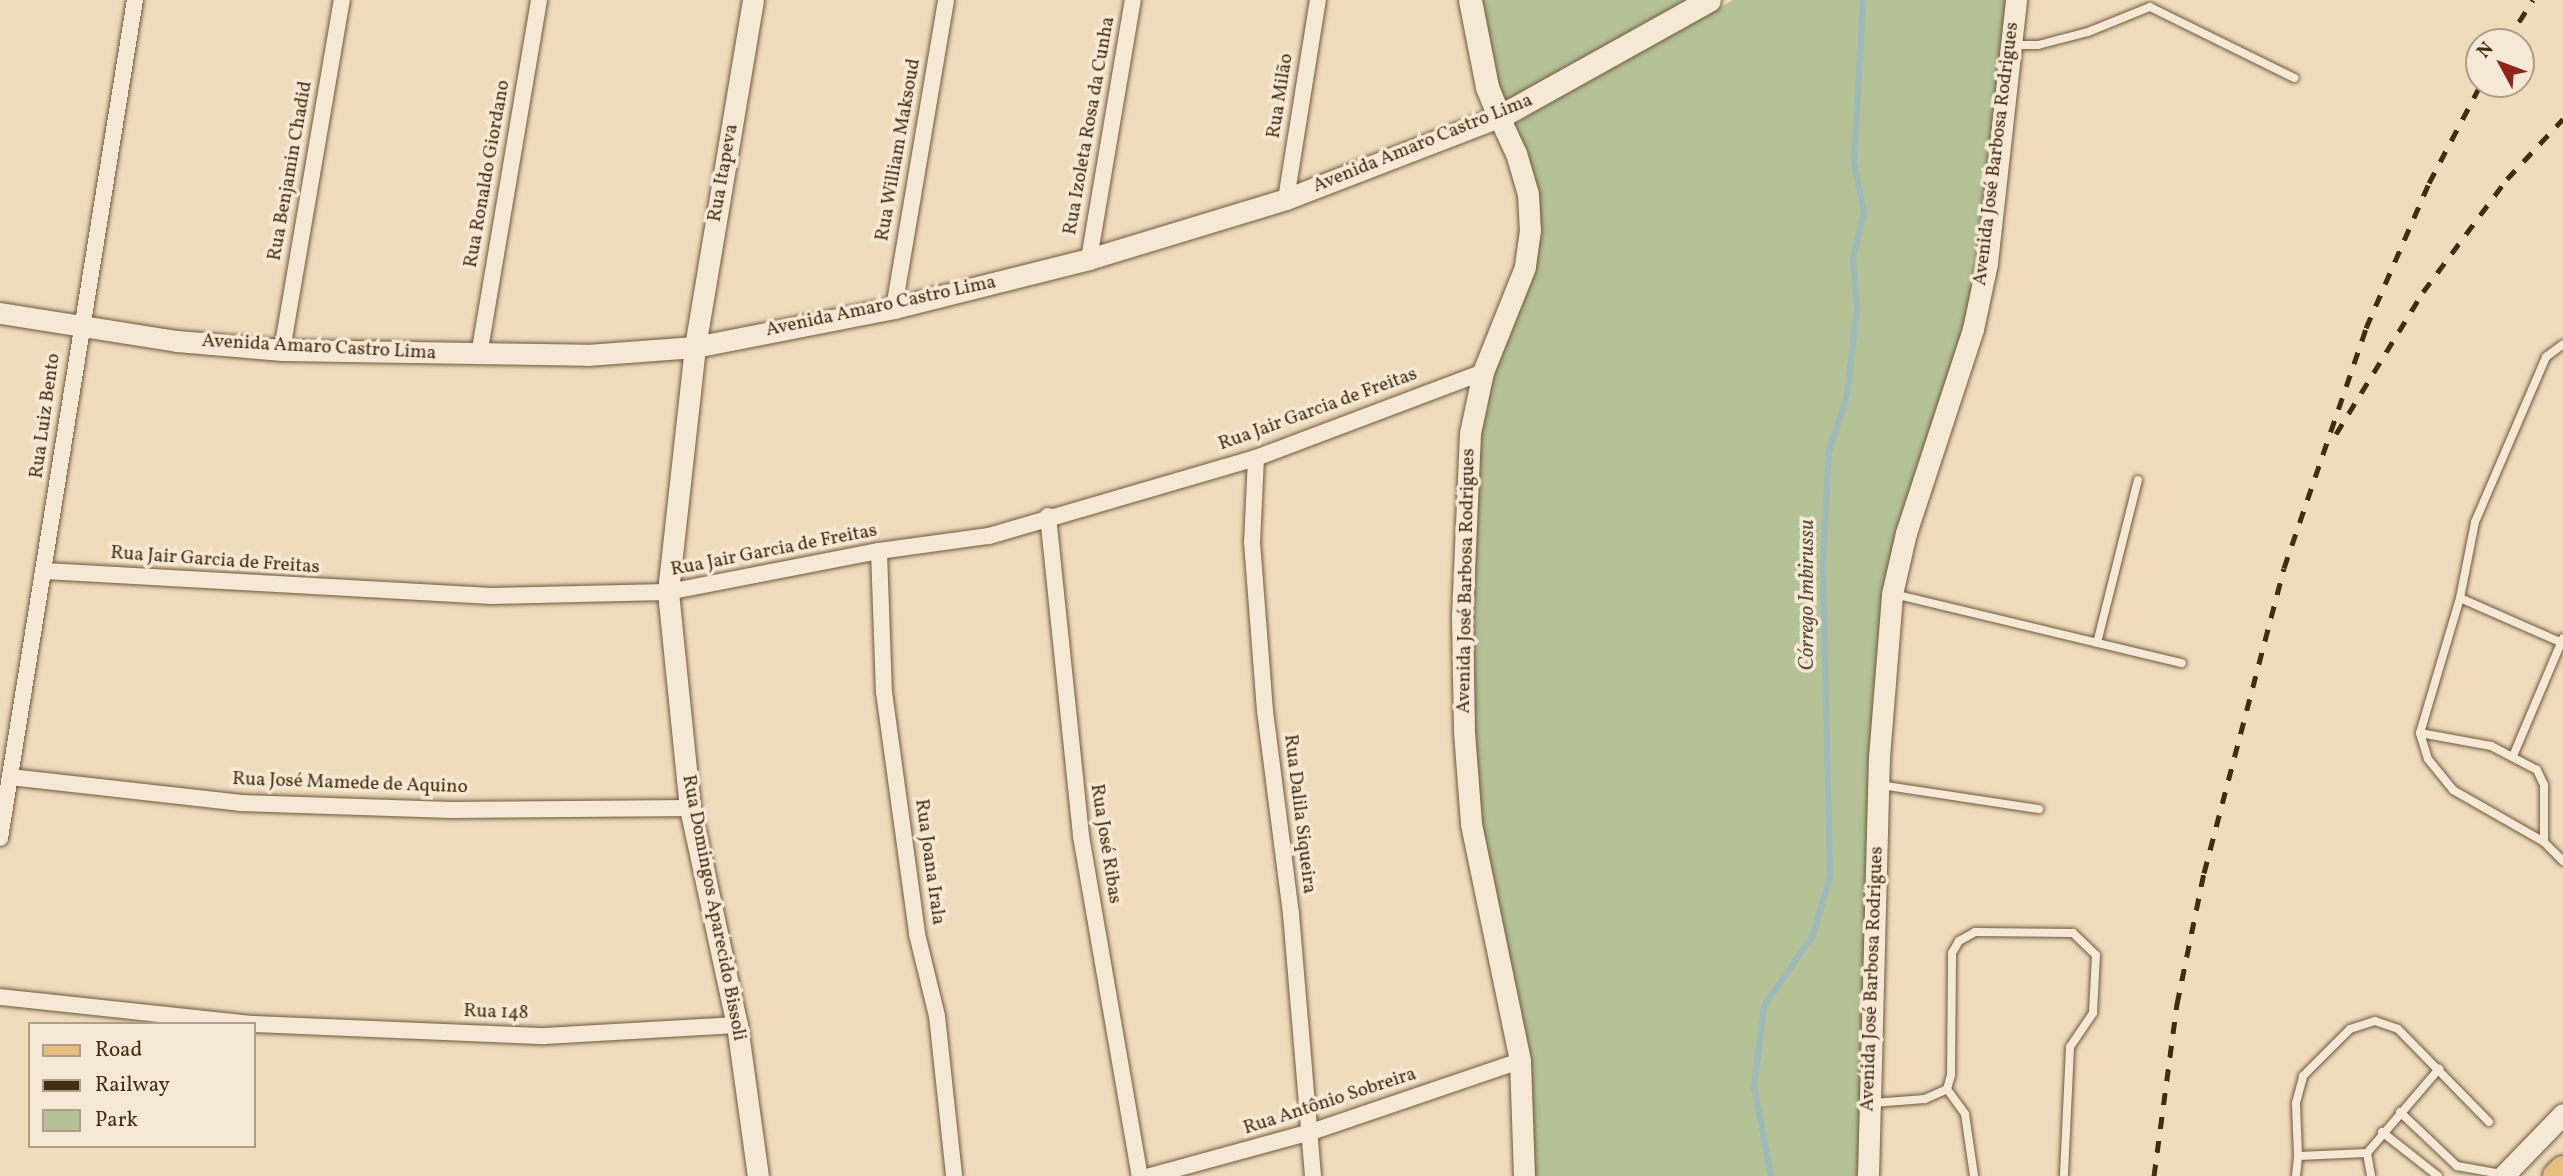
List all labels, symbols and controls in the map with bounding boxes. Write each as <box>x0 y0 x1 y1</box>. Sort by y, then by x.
street label: Rua Izoleta Rosa da Cunha <box>1060 15 1120 237</box>
street label: Avenida José Barbosa Rodrigues <box>1970 21 2024 287</box>
north arrow <box>2465 28 2535 98</box>
text: N <box>2471 37 2500 64</box>
street label: Rua Milão <box>1263 52 1299 140</box>
street label: Rua William Maksoud <box>872 57 926 243</box>
street label: Rua Ronaldo Giordano <box>460 78 516 270</box>
street label: Rua Benjamin Chadid <box>264 79 318 263</box>
street label: Avenida Amaro Castro Lima <box>1310 89 1536 199</box>
street label: Rua Itapeva <box>704 122 744 224</box>
street label: Avenida Amaro Castro Lima <box>764 271 998 343</box>
street label: Avenida Amaro Castro Lima <box>201 330 437 366</box>
street label: Rua Luiz Bento <box>26 352 66 480</box>
street label: Rua Jair Garcia de Freitas <box>1216 363 1420 457</box>
street label: Avenida José Barbosa Rodrigues <box>1453 448 1481 714</box>
water label: Córrego Imbirussu <box>1795 519 1821 671</box>
street label: Rua Jair Garcia de Freitas <box>669 520 879 582</box>
street label: Rua Jair Garcia de Freitas <box>110 542 320 580</box>
street label: Rua Dalila Siqueira <box>1278 733 1320 895</box>
street label: Rua José Mamede de Aquino <box>232 768 468 800</box>
street label: Rua Domingos Aparecido Bissoli <box>676 773 750 1043</box>
street label: Rua José Ribas <box>1084 782 1126 906</box>
street label: Rua Joana Irala <box>909 798 949 926</box>
street label: Avenida José Barbosa Rodrigues <box>1857 846 1889 1112</box>
street label: Rua 148 <box>463 1000 529 1026</box>
legend <box>28 1022 256 1148</box>
text: Road <box>95 1036 142 1065</box>
street label: Rua Antônio Sobreira <box>1241 1063 1419 1141</box>
text: Railway <box>95 1071 170 1100</box>
text: Park <box>95 1106 138 1135</box>

